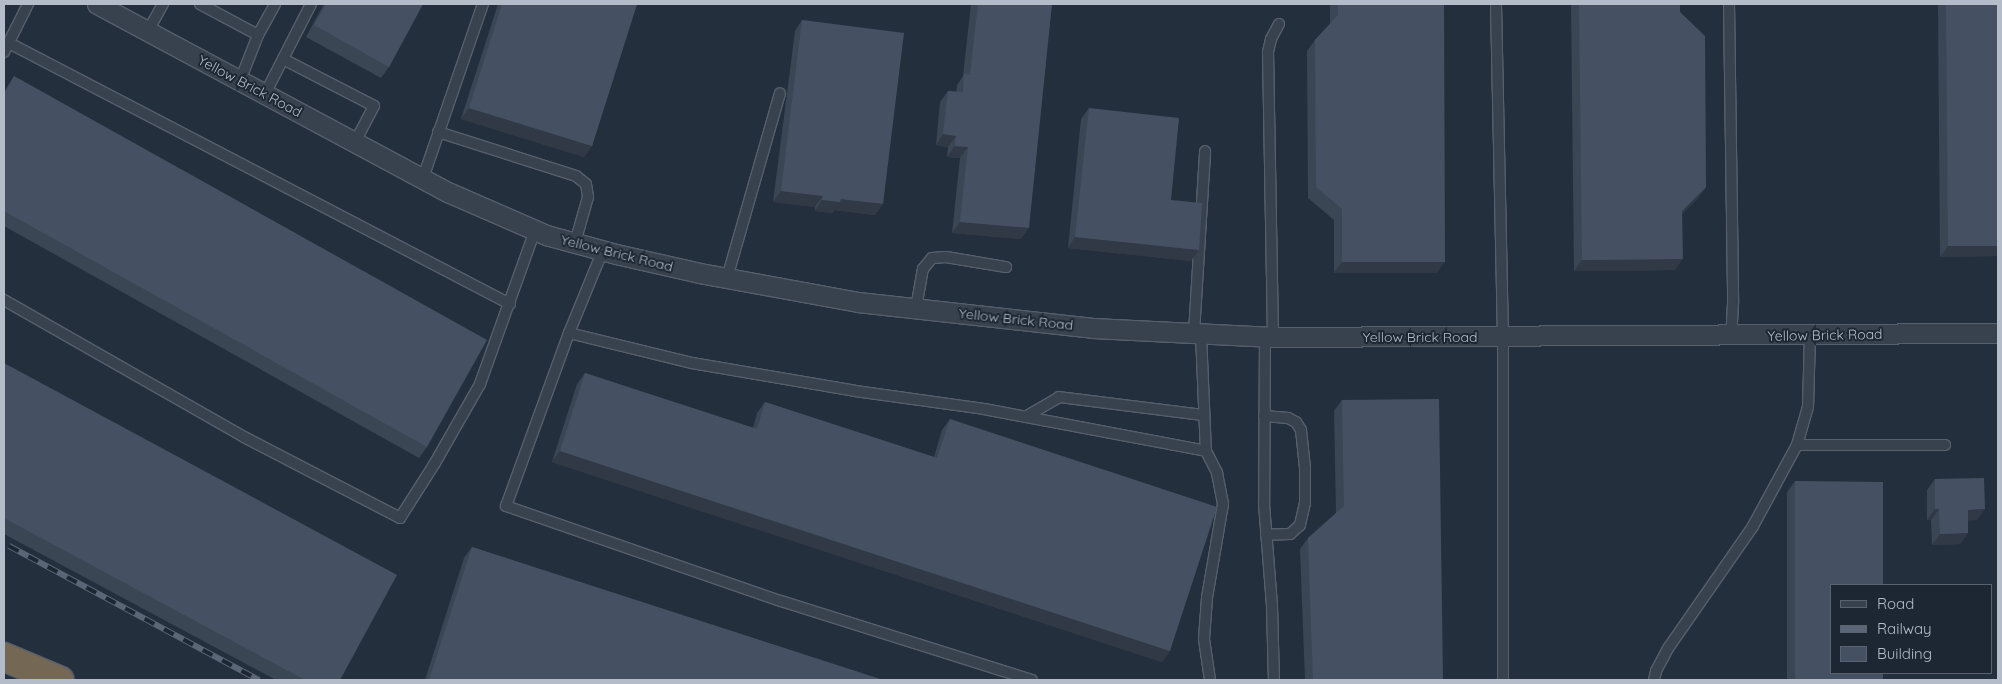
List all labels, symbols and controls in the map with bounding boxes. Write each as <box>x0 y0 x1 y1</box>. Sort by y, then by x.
street label: Yellow Brick Road <box>195 52 305 120</box>
street label: Yellow Brick Road <box>559 231 675 275</box>
street label: Yellow Brick Road <box>958 305 1074 333</box>
street label: Yellow Brick Road <box>1767 326 1883 344</box>
street label: Yellow Brick Road <box>1362 329 1478 345</box>
legend <box>1830 584 1992 674</box>
text: Road <box>1877 594 1914 613</box>
text: Railway <box>1877 619 1932 638</box>
text: Building <box>1877 644 1932 663</box>

